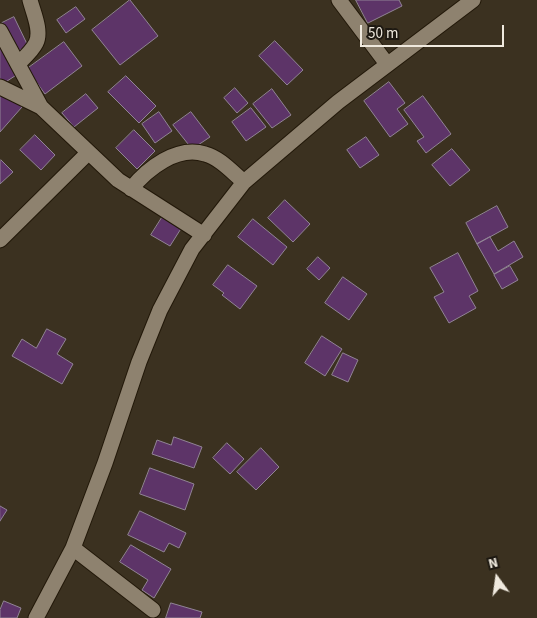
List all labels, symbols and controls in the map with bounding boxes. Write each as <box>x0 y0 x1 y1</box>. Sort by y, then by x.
scale bar <box>362 15 506 47</box>
text: 50 m <box>368 23 398 44</box>
north arrow <box>472 553 522 603</box>
text: N <box>486 553 500 574</box>

